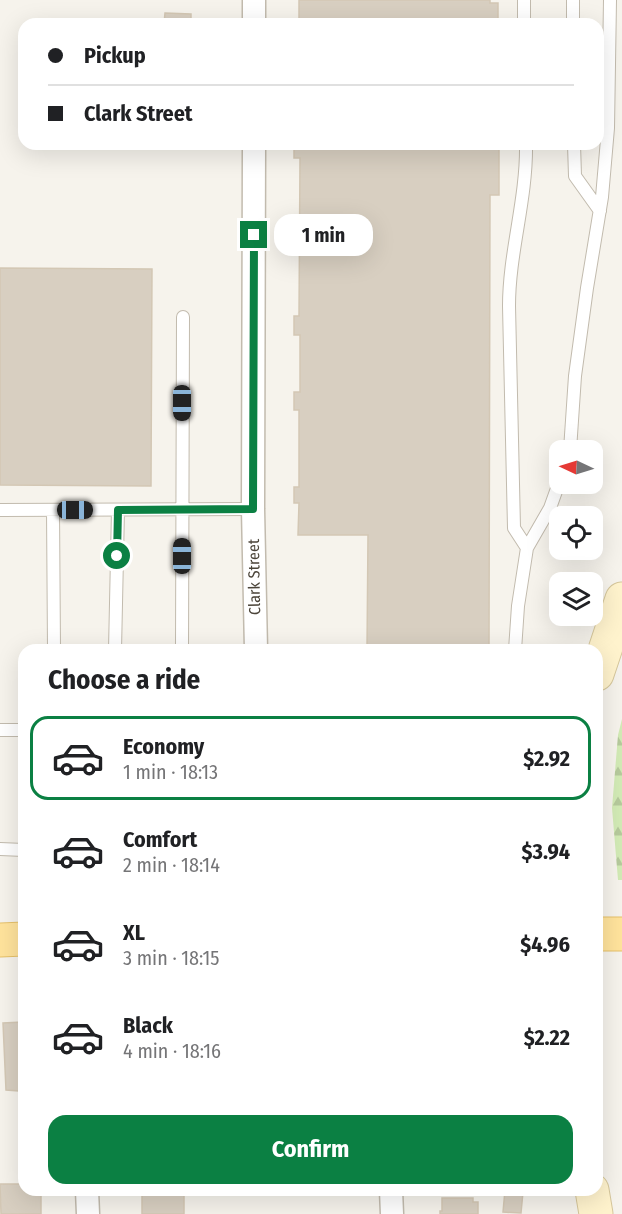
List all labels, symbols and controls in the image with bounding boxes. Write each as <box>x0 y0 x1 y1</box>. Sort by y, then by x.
text: Pickup <box>84 42 146 69</box>
text: Clark Street <box>84 100 193 127</box>
callout: 1 min <box>275 214 374 256</box>
route end <box>240 221 267 248</box>
text: 1 min <box>302 223 345 247</box>
car <box>173 385 191 421</box>
north arrow <box>549 440 603 494</box>
map controls <box>549 440 603 626</box>
car <box>57 501 93 519</box>
button: locate <box>549 506 603 560</box>
car <box>173 538 191 574</box>
street label: Clark Street <box>244 538 264 615</box>
route start <box>103 542 130 569</box>
button: layers <box>549 572 603 626</box>
text: Choose a ride <box>48 664 200 696</box>
icon: car <box>51 731 105 785</box>
text: Economy <box>123 733 204 760</box>
text: $2.92 <box>523 745 570 772</box>
text: 1 min · 18:13 <box>123 760 218 784</box>
icon: car <box>51 824 105 878</box>
text: Comfort <box>123 826 197 853</box>
text: $3.94 <box>522 838 570 865</box>
text: 2 min · 18:14 <box>123 853 220 877</box>
icon: car <box>51 917 105 971</box>
text: XL <box>123 919 145 946</box>
text: $4.96 <box>520 931 570 958</box>
text: 3 min · 18:15 <box>123 946 220 970</box>
icon: car <box>51 1010 105 1064</box>
text: Black <box>123 1012 173 1039</box>
text: $2.22 <box>524 1024 570 1051</box>
text: 4 min · 18:16 <box>123 1039 221 1063</box>
button: Confirm <box>48 1115 573 1184</box>

